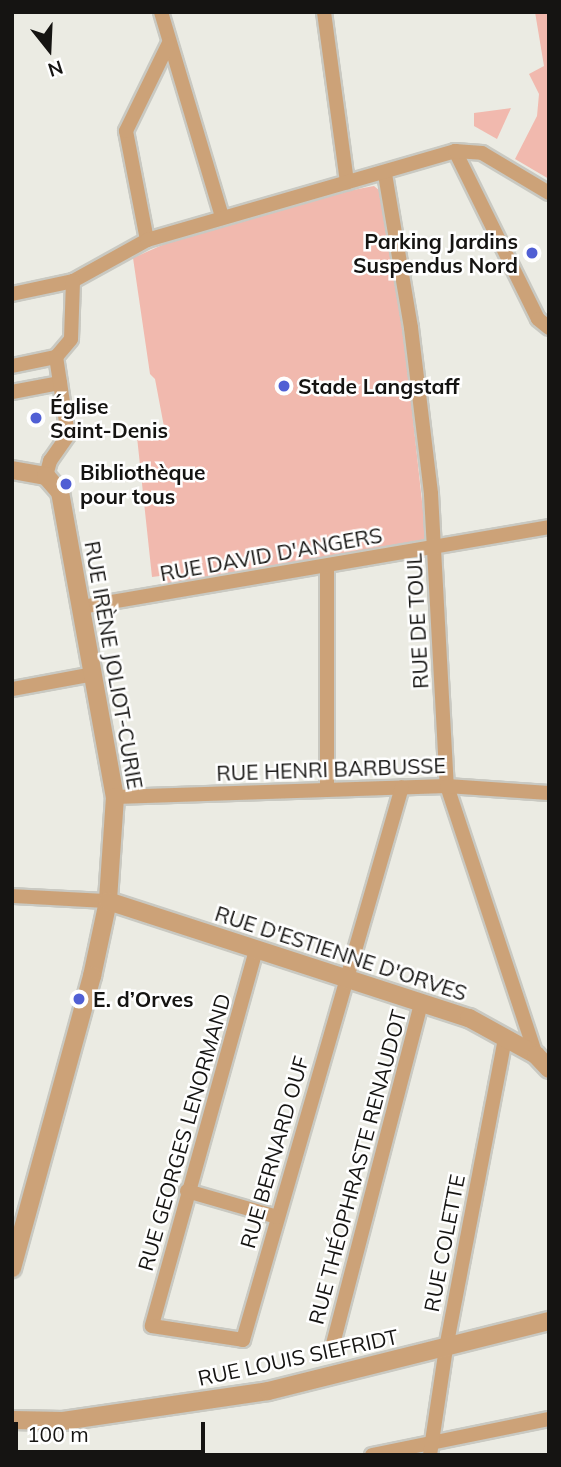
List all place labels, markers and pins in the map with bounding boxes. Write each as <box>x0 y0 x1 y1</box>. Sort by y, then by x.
place label: Parking Jardins Suspendus Nord <box>353 228 518 278</box>
marker: Parking Jardins Suspendus Nord <box>524 245 540 261</box>
place label: Stade Langstaff <box>298 373 460 399</box>
marker: Stade Langstaff <box>276 378 292 394</box>
place label: Église Saint-Denis <box>50 393 168 443</box>
marker: Église Saint-Denis <box>28 410 44 426</box>
place label: Bibliothèque pour tous <box>80 459 205 509</box>
marker: Bibliothèque pour tous <box>58 476 74 492</box>
place label: E. d’Orves <box>93 986 193 1012</box>
marker: E. d’Orves <box>71 991 87 1007</box>

